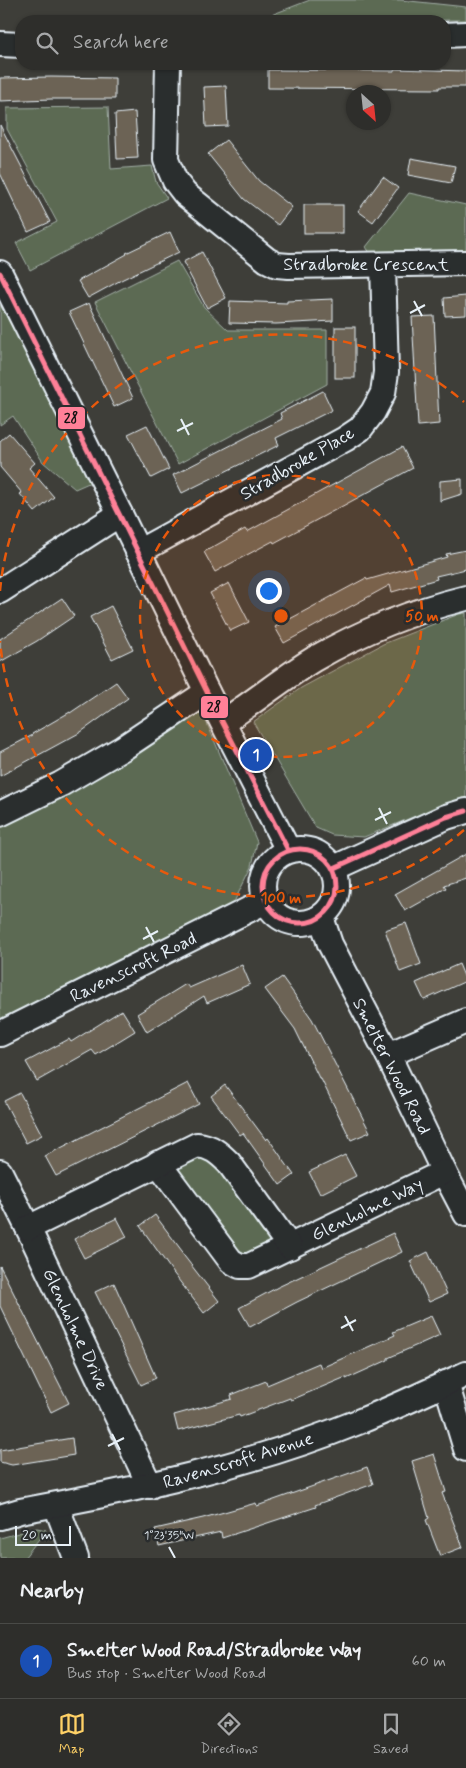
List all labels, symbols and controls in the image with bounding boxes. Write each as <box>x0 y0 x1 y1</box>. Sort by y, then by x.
search box <box>15 15 451 70</box>
icon: search <box>33 29 61 57</box>
text: Search here <box>73 30 169 55</box>
north arrow <box>346 85 391 130</box>
street label: Stradbroke Crescent <box>283 253 449 277</box>
line badge: 28 <box>57 406 86 430</box>
text: 28 <box>64 409 79 427</box>
street label: Stradbroke Place <box>236 421 359 506</box>
your location <box>256 578 282 604</box>
centre of rings <box>272 607 290 625</box>
text: 50 m <box>405 607 439 627</box>
line badge: 28 <box>200 695 229 719</box>
text: 28 <box>207 698 222 716</box>
pin: 1 <box>240 736 272 774</box>
text: 100 m <box>261 889 301 909</box>
street label: Ravenscroft Road <box>66 927 201 1009</box>
street label: Smelter Wood Road <box>346 994 436 1139</box>
street label: Glenholme Way <box>308 1173 427 1247</box>
street label: Glenholme Drive <box>36 1265 114 1394</box>
street label: Ravenscroft Avenue <box>160 1427 316 1495</box>
scale bar <box>15 1523 71 1546</box>
text: 20 m <box>22 1526 52 1544</box>
text: 1°23'35"W <box>144 1528 194 1544</box>
text: Nearby <box>20 1577 84 1605</box>
text: Smelter Wood Road/Stradbroke Way <box>67 1638 361 1663</box>
text: 1 <box>32 1651 40 1672</box>
text: 60 m <box>412 1651 446 1672</box>
text: Bus stop · Smelter Wood Road <box>67 1663 266 1684</box>
tab: Map <box>58 1710 86 1758</box>
tab: Directions <box>201 1710 258 1758</box>
tab: Saved <box>373 1710 408 1758</box>

